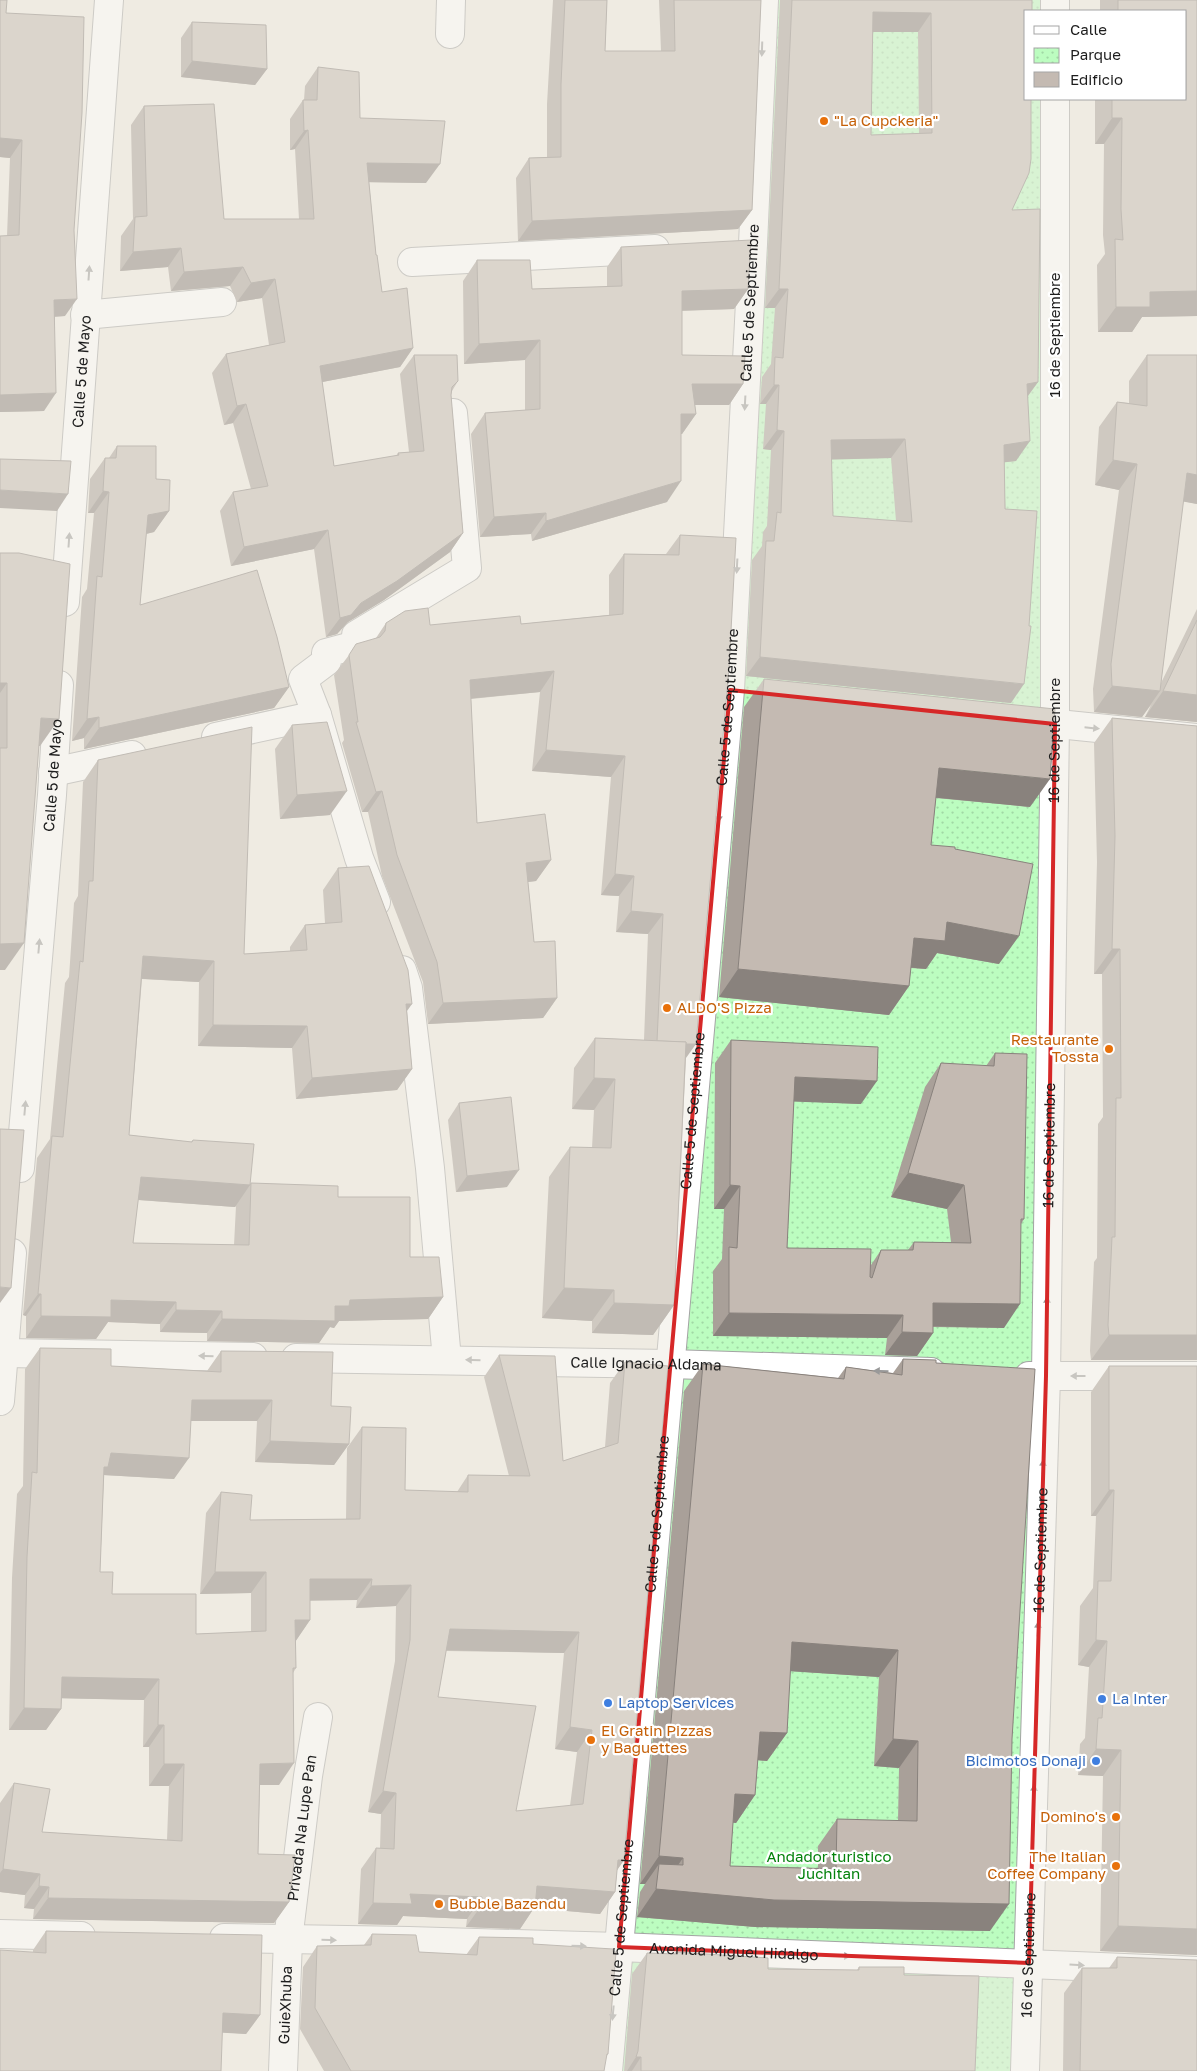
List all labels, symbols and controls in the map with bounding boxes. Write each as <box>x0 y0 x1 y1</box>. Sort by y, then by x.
legend <box>1024 10 1187 100</box>
text: Calle <box>1070 20 1107 38</box>
one-way arrow <box>757 41 765 57</box>
text: Parque <box>1070 45 1121 63</box>
text: Edificio <box>1070 70 1123 88</box>
place label: "La Cupckeria" <box>834 111 938 129</box>
marker: "La Cupckeria" <box>818 115 830 127</box>
street label: Calle 5 de Septiembre <box>736 223 762 382</box>
one-way arrow <box>85 265 93 281</box>
street label: 16 de Septiembre <box>1045 272 1063 397</box>
street label: Calle 5 de Mayo <box>68 315 94 429</box>
one-way arrow <box>741 396 749 412</box>
one-way arrow <box>66 532 74 548</box>
one-way arrow <box>732 558 740 574</box>
street label: Calle 5 de Septiembre <box>712 628 741 787</box>
street label: 16 de Septiembre <box>1044 678 1063 803</box>
street label: Calle 5 de Mayo <box>39 718 65 832</box>
one-way arrow <box>1084 724 1100 732</box>
one-way arrow <box>715 807 723 823</box>
one-way arrow <box>35 938 43 954</box>
place label: ALDO'S Pizza <box>677 998 772 1016</box>
marker: ALDO'S Pizza <box>661 1002 673 1014</box>
place label: Restaurante Tossta <box>1011 1030 1099 1065</box>
street label: Calle 5 de Septiembre <box>676 1031 708 1190</box>
marker: Restaurante Tossta <box>1103 1043 1115 1055</box>
street label: 16 de Septiembre <box>1038 1082 1058 1208</box>
one-way arrow <box>21 1100 29 1116</box>
one-way arrow <box>1043 1296 1051 1312</box>
one-way arrow <box>198 1352 214 1360</box>
street label: Calle Ignacio Aldama <box>570 1352 722 1374</box>
one-way arrow <box>465 1356 481 1364</box>
one-way arrow <box>873 1366 889 1374</box>
one-way arrow <box>1070 1372 1086 1380</box>
street label: Calle 5 de Septiembre <box>640 1434 672 1594</box>
one-way arrow <box>1039 1459 1047 1475</box>
street label: 16 de Septiembre <box>1029 1487 1051 1613</box>
one-way arrow <box>1035 1621 1043 1637</box>
place label: La Inter <box>1112 1689 1167 1707</box>
place label: Laptop Services <box>618 1693 734 1711</box>
marker: La Inter <box>1096 1693 1108 1705</box>
marker: Laptop Services <box>602 1697 614 1709</box>
place label: El Gratin Pizzas y Baguettes <box>601 1721 712 1756</box>
marker: El Gratin Pizzas y Baguettes <box>585 1734 597 1746</box>
place label: Bicimotos Donaji <box>966 1751 1086 1769</box>
street label: Privada Na Lupe Pan <box>283 1753 319 1902</box>
marker: Bicimotos Donaji <box>1090 1755 1102 1767</box>
one-way arrow <box>1030 1783 1038 1799</box>
place label: Domino's <box>1040 1807 1106 1825</box>
marker: Domino's <box>1110 1811 1122 1823</box>
street label: Calle 5 de Septiembre <box>605 1838 636 1997</box>
park label: Andador turistico Juchitan <box>767 1847 891 1882</box>
place label: The Italian Coffee Company <box>987 1847 1107 1882</box>
marker: The Italian Coffee Company <box>1110 1860 1122 1872</box>
street label: 16 de Septiembre <box>1017 1892 1038 2018</box>
place label: Bubble Bazendu <box>449 1894 566 1912</box>
marker: Bubble Bazendu <box>433 1898 445 1910</box>
one-way arrow <box>321 1936 337 1944</box>
street label: Avenida Miguel Hidalgo <box>649 1938 819 1963</box>
one-way arrow <box>571 1942 587 1950</box>
one-way arrow <box>835 1952 851 1960</box>
one-way arrow <box>1070 1962 1086 1970</box>
street label: GuieXhuba <box>274 1966 295 2044</box>
one-way arrow <box>609 2005 617 2021</box>

